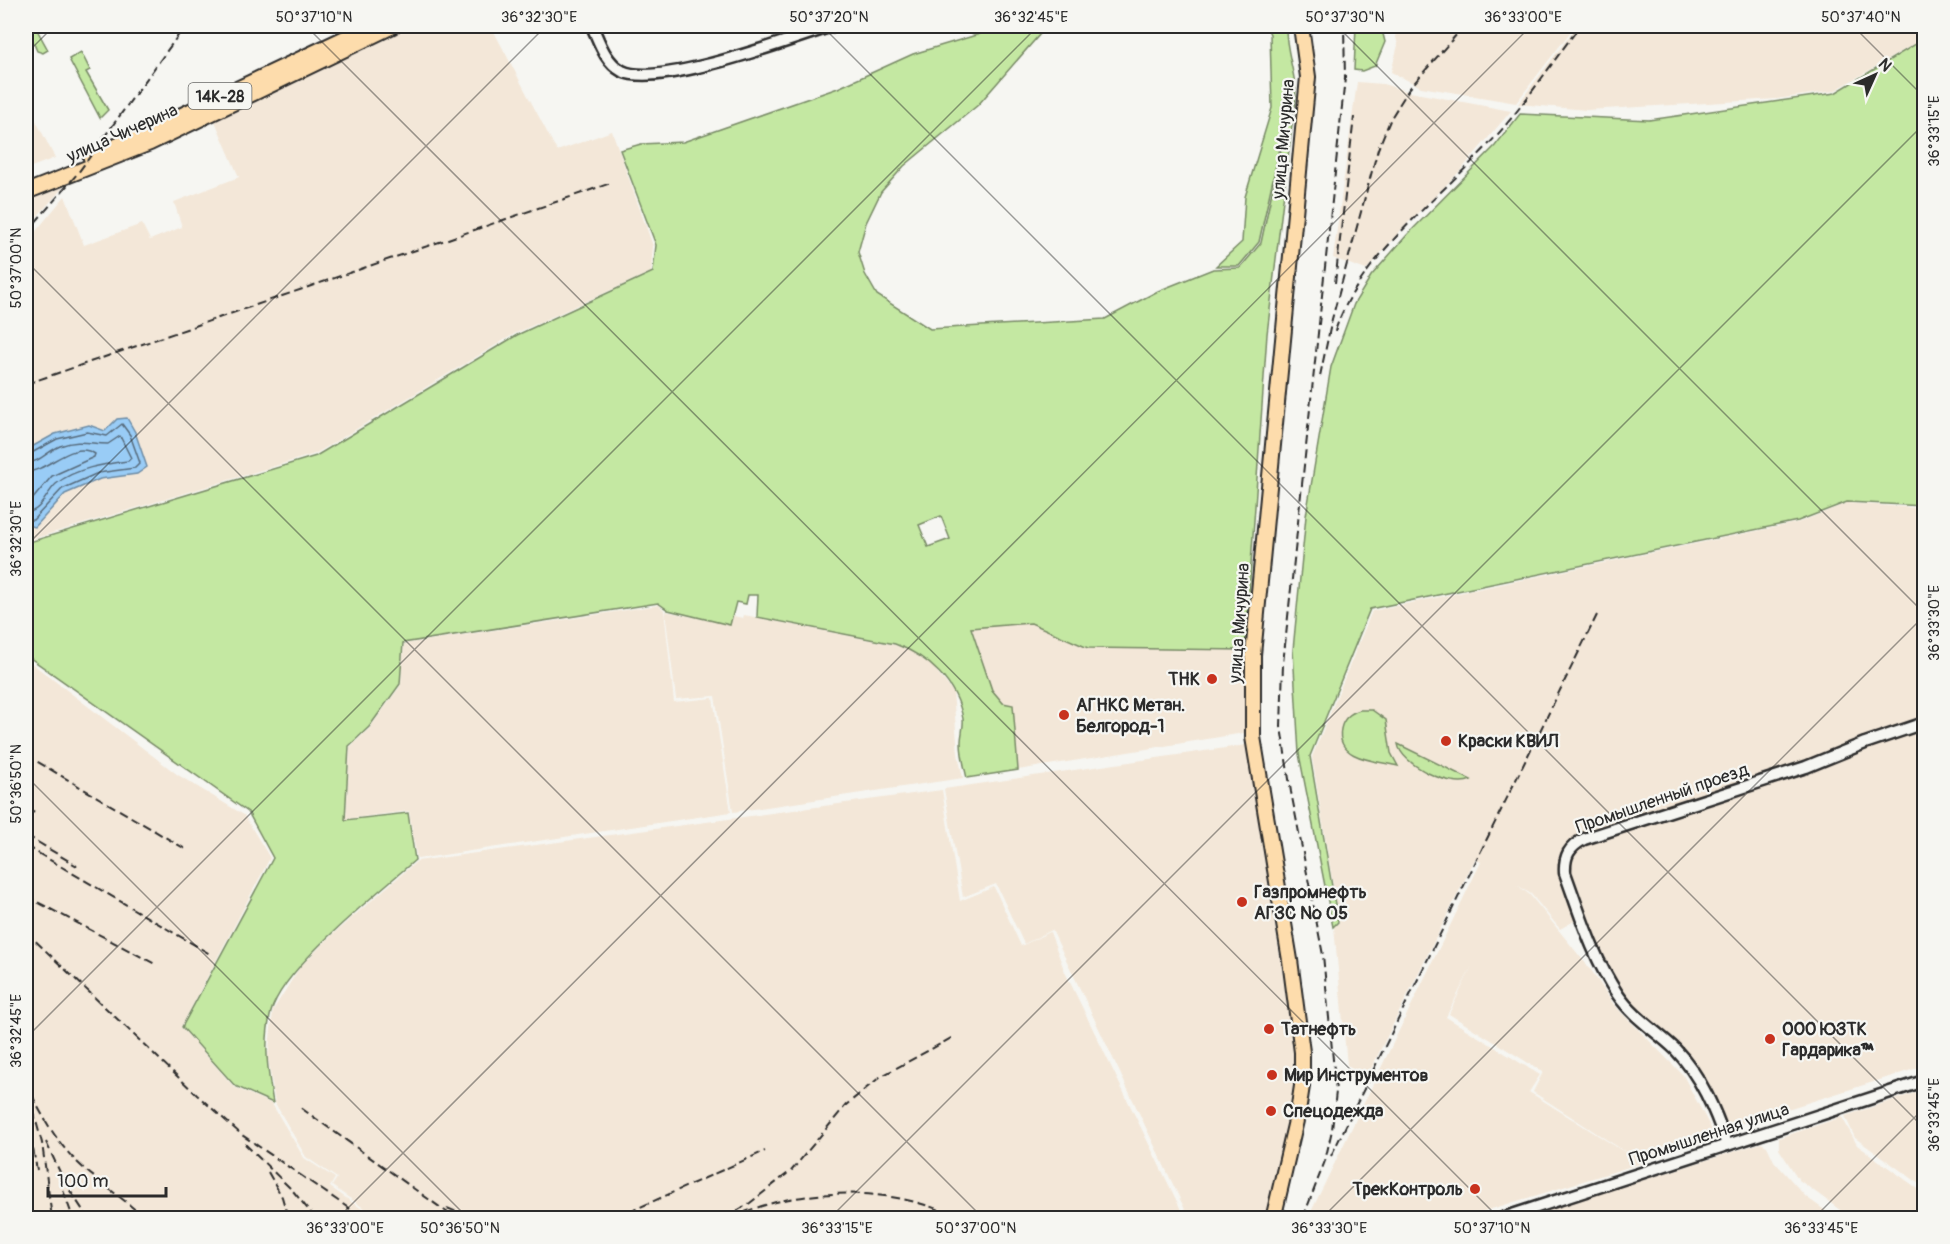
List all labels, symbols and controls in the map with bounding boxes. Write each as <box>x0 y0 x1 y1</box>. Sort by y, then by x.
text: 50°37'10"N <box>276 8 352 27</box>
text: 36°32'30"E <box>501 8 577 27</box>
text: 50°37'20"N <box>789 8 869 27</box>
text: 36°32'45"E <box>994 8 1068 27</box>
text: 50°37'30"N <box>1305 8 1385 27</box>
text: 36°33'00"E <box>1484 8 1562 27</box>
text: 50°37'40"N <box>1821 8 1901 27</box>
north arrow <box>1845 45 1905 105</box>
text: N <box>1874 54 1896 76</box>
street label: улица Мичурина <box>1267 78 1300 201</box>
road number: 14К-28 <box>188 83 252 109</box>
text: 36°33'15"E <box>1925 95 1944 167</box>
street label: улица Чичерина <box>62 99 181 169</box>
text: 50°37'00"N <box>7 228 26 308</box>
text: 36°32'30"E <box>7 501 26 577</box>
street label: улица Мичурина <box>1224 562 1255 685</box>
text: 36°33'30"E <box>1925 585 1944 661</box>
place label: ТНК <box>1167 668 1200 691</box>
marker: ТНК <box>1205 672 1219 686</box>
place label: АГНКС Метан. Белгород-1 <box>1076 694 1185 738</box>
marker: АГНКС Метан. Белгород-1 <box>1057 708 1071 722</box>
place label: Краски КВИЛ <box>1458 730 1559 753</box>
marker: Краски КВИЛ <box>1439 734 1453 748</box>
text: 50°36'50"N <box>7 744 26 824</box>
street label: Промышленный проезд <box>1573 758 1752 839</box>
place label: Газпромнефть АГЗС № 05 <box>1254 881 1367 925</box>
marker: Газпромнефть АГЗС № 05 <box>1235 895 1249 909</box>
text: 36°32'45"E <box>7 994 26 1068</box>
place label: Татнефть <box>1280 1018 1356 1041</box>
place label: ООО ЮЗТК Гардарика™ <box>1782 1018 1874 1062</box>
marker: Татнефть <box>1262 1022 1276 1036</box>
marker: ООО ЮЗТК Гардарика™ <box>1763 1032 1777 1046</box>
place label: Мир Инструментов <box>1284 1064 1429 1087</box>
marker: Мир Инструментов <box>1265 1068 1279 1082</box>
text: 36°33'45"E <box>1925 1078 1944 1152</box>
street label: Промышленная улица <box>1626 1098 1792 1171</box>
place label: Спецодежда <box>1283 1100 1384 1123</box>
marker: Спецодежда <box>1264 1104 1278 1118</box>
scale bar <box>48 1160 166 1198</box>
text: 100 m <box>57 1170 109 1193</box>
place label: ТрекКонтроль <box>1351 1178 1463 1201</box>
marker: ТрекКонтроль <box>1468 1182 1482 1196</box>
text: 36°33'00"E <box>306 1219 384 1238</box>
text: 50°36'50"N <box>420 1219 500 1238</box>
text: 36°33'15"E <box>801 1219 873 1238</box>
text: 50°37'00"N <box>936 1219 1016 1238</box>
text: 36°33'30"E <box>1291 1219 1367 1238</box>
text: 50°37'10"N <box>1454 1219 1530 1238</box>
text: 36°33'45"E <box>1784 1219 1858 1238</box>

